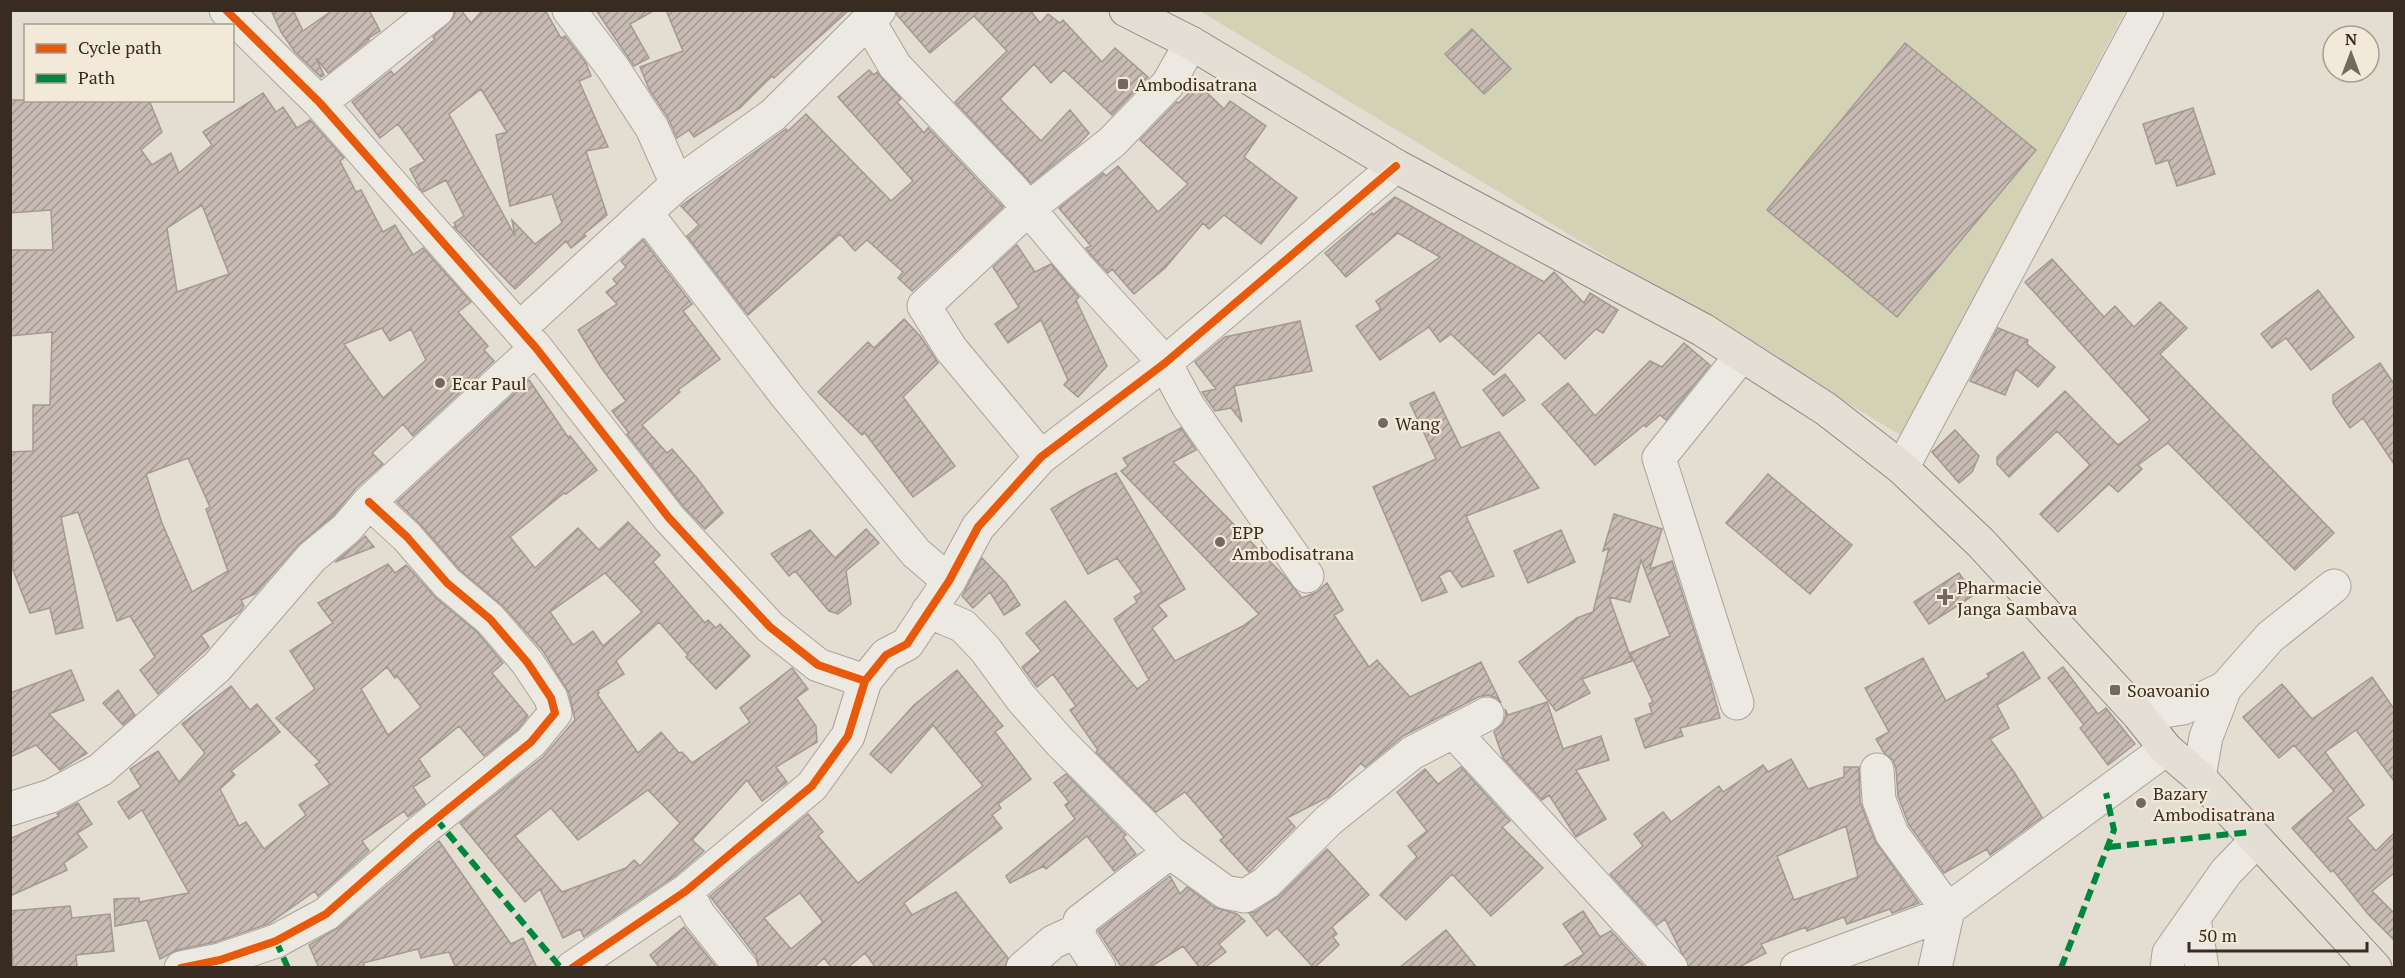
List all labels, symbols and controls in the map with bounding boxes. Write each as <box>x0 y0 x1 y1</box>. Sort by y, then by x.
legend <box>24 24 234 102</box>
north arrow <box>2321 24 2381 84</box>
text: N <box>2345 28 2357 50</box>
text: Cycle path <box>78 35 162 59</box>
text: Path <box>78 65 115 89</box>
place label: Ambodisatrana <box>1135 72 1257 96</box>
marker: Ambodisatrana <box>1116 77 1130 91</box>
place label: Ecar Paul <box>452 371 527 395</box>
marker: Ecar Paul <box>433 376 447 390</box>
place label: Wang <box>1395 411 1440 435</box>
marker: Wang <box>1376 416 1390 430</box>
place label: EPP Ambodisatrana <box>1232 520 1354 565</box>
marker: EPP Ambodisatrana <box>1213 535 1227 549</box>
place label: Pharmacie Janga Sambava <box>1957 575 2077 620</box>
marker: Pharmacie Janga Sambava <box>1938 590 1952 604</box>
place label: Soavoanio <box>2127 678 2210 702</box>
marker: Soavoanio <box>2108 683 2122 697</box>
place label: Bazary Ambodisatrana <box>2153 781 2275 826</box>
marker: Bazary Ambodisatrana <box>2134 796 2148 810</box>
scale bar <box>2189 915 2368 953</box>
text: 50 m <box>2198 923 2238 947</box>

